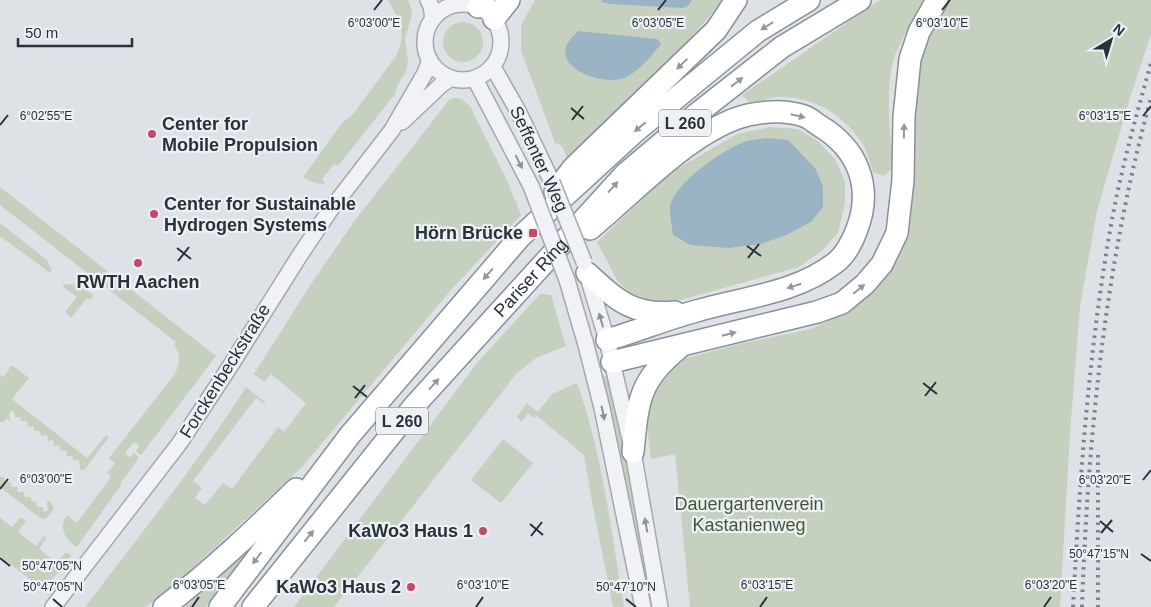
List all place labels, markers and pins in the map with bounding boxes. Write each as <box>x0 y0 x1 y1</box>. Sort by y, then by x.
place label: Center for Mobile Propulsion <box>162 114 318 155</box>
marker: Center for Mobile Propulsion <box>146 128 158 140</box>
place label: Center for Sustainable Hydrogen Systems <box>164 194 356 235</box>
marker: Center for Sustainable Hydrogen Systems <box>148 208 160 220</box>
place label: Hörn Brücke <box>415 223 523 243</box>
marker: Hörn Brücke <box>527 227 539 239</box>
marker: RWTH Aachen <box>132 257 144 269</box>
place label: RWTH Aachen <box>76 272 200 292</box>
place label: KaWo3 Haus 1 <box>348 521 473 541</box>
marker: KaWo3 Haus 1 <box>477 525 489 537</box>
place label: KaWo3 Haus 2 <box>276 577 401 597</box>
marker: KaWo3 Haus 2 <box>405 581 417 593</box>

